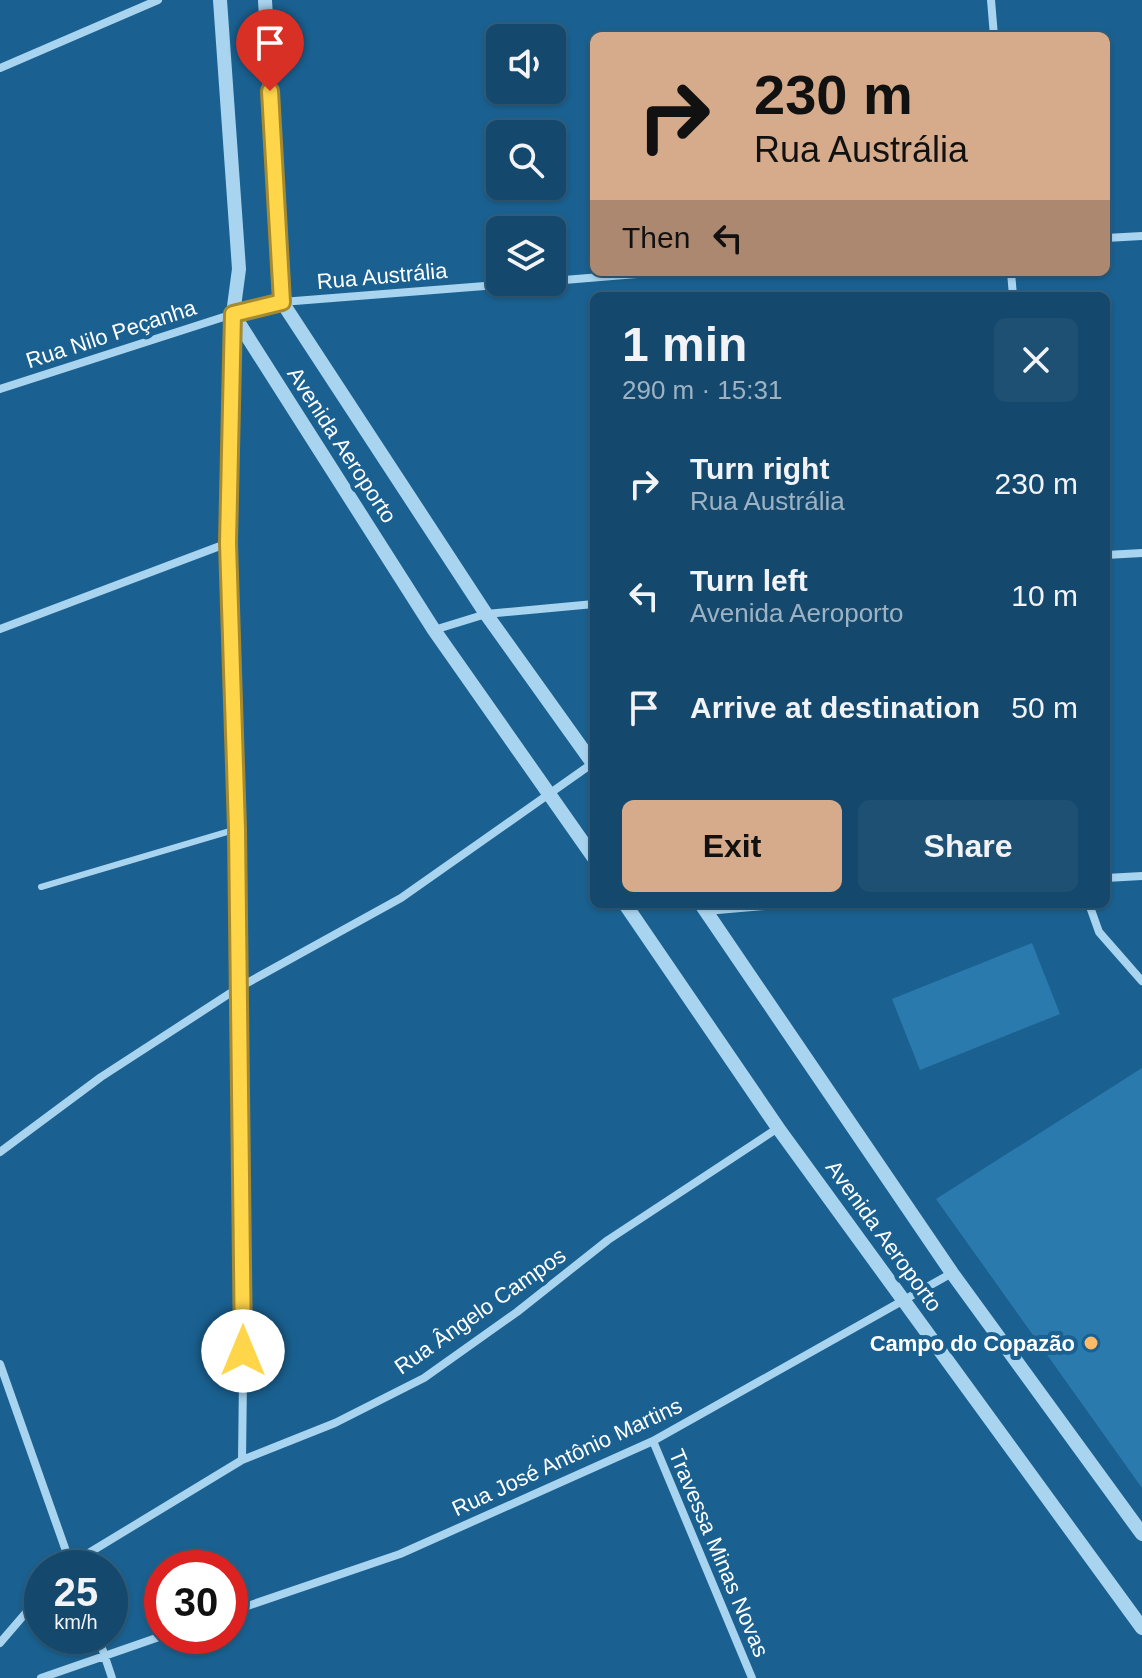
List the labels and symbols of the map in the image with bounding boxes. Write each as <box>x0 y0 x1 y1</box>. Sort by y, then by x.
pin <box>236 9 304 91</box>
street label: Rua Austrália <box>316 258 449 294</box>
street label: Rua Nilo Peçanha <box>23 294 200 373</box>
street label: Avenida Aeroporto <box>282 362 402 528</box>
street label: Avenida Aeroporto <box>821 1156 947 1316</box>
street label: Rua Ângelo Campos <box>390 1243 570 1379</box>
position arrow <box>201 1309 285 1393</box>
place label: Campo do Copazão <box>870 1331 1075 1356</box>
marker: Campo do Copazão <box>1082 1334 1100 1352</box>
street label: Rua José Antônio Martins <box>448 1393 686 1521</box>
street label: Travessa Minas Novas <box>664 1446 774 1660</box>
speed limit sign: 30 <box>144 1550 248 1654</box>

